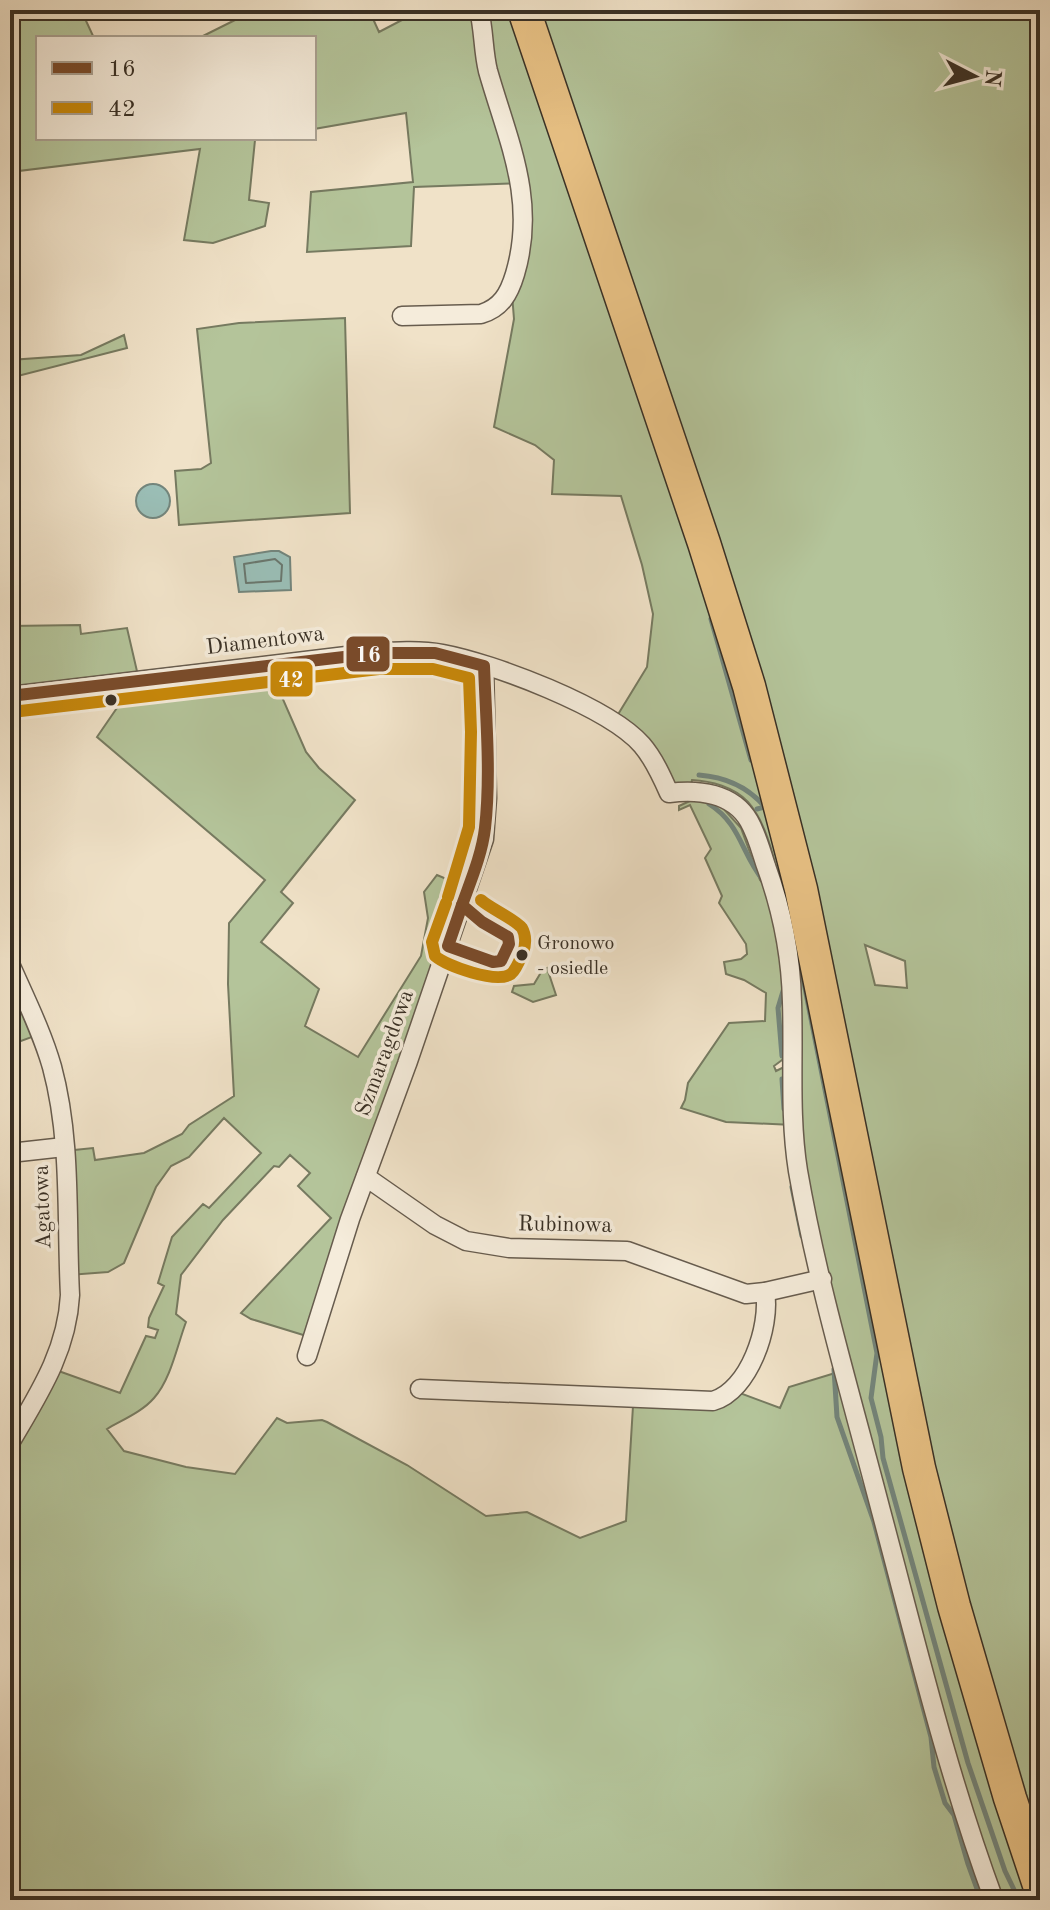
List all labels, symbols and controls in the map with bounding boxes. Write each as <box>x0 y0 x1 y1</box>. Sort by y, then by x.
legend <box>36 36 316 140</box>
north arrow <box>934 36 1014 116</box>
text: 16 <box>108 58 136 82</box>
text: N <box>980 68 1004 88</box>
text: 42 <box>108 98 136 122</box>
street label: Diamentowa <box>205 623 325 659</box>
line badge: 16 <box>345 635 391 673</box>
text: 16 <box>355 645 381 667</box>
line badge: 42 <box>269 660 314 698</box>
text: 42 <box>278 670 304 692</box>
unlabelled marker <box>103 692 119 708</box>
place label: Gronowo - osiedle <box>537 934 614 979</box>
marker: Gronowo - osiedle <box>514 947 530 963</box>
street label: Szmaragdowa <box>352 987 418 1119</box>
street label: Agatowa <box>31 1164 55 1250</box>
street label: Rubinowa <box>518 1213 613 1237</box>

